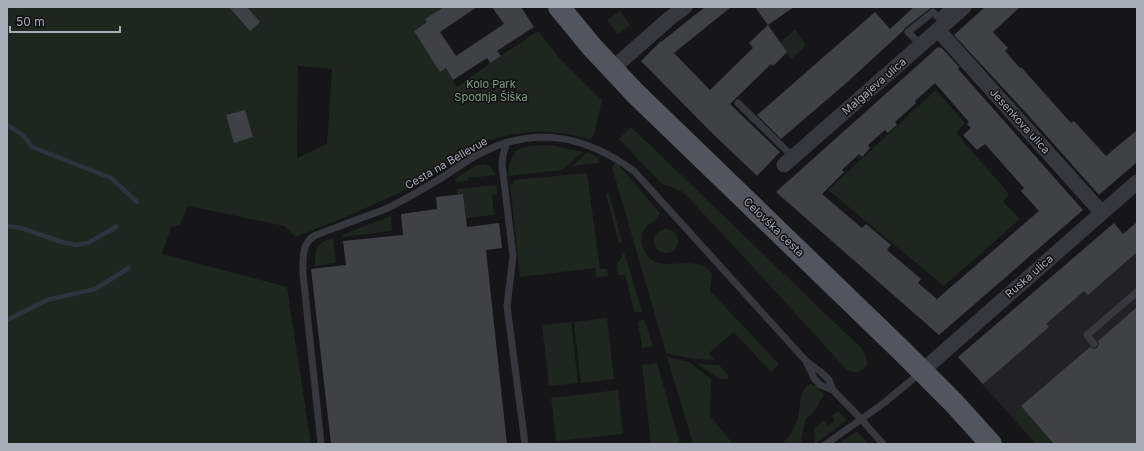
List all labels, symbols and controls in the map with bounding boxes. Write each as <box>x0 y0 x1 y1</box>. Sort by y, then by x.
scale bar <box>10 8 120 34</box>
text: 50 m <box>16 14 45 29</box>
street label: Malgajeva ulica <box>839 54 909 118</box>
park label: Kolo Park Spodnja Šiška <box>454 77 528 104</box>
street label: Jesenkova ulica <box>987 85 1053 157</box>
street label: Cesta na Bellevue <box>402 134 490 192</box>
street label: Celovška cesta <box>741 194 807 260</box>
street label: Ruska ulica <box>1002 251 1056 301</box>

